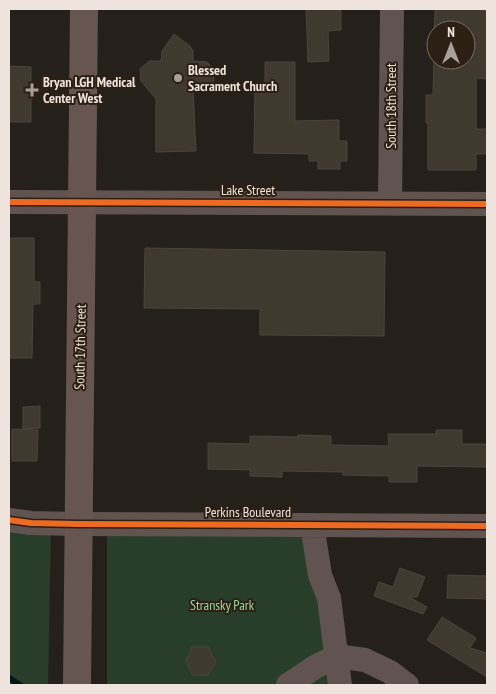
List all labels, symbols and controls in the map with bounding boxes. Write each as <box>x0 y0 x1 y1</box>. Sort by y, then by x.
north arrow <box>426 20 476 70</box>
text: N <box>447 23 455 41</box>
place label: Blessed Sacrament Church <box>188 61 277 95</box>
street label: South 18th Street <box>382 63 400 149</box>
marker: Blessed Sacrament Church <box>172 72 184 84</box>
place label: Bryan LGH Medical Center West <box>43 73 136 107</box>
marker: Bryan LGH Medical Center West <box>25 83 39 97</box>
street label: Lake Street <box>221 181 275 199</box>
street label: South 17th Street <box>70 304 90 390</box>
street label: Perkins Boulevard <box>205 503 291 521</box>
park label: Stransky Park <box>190 596 255 614</box>

